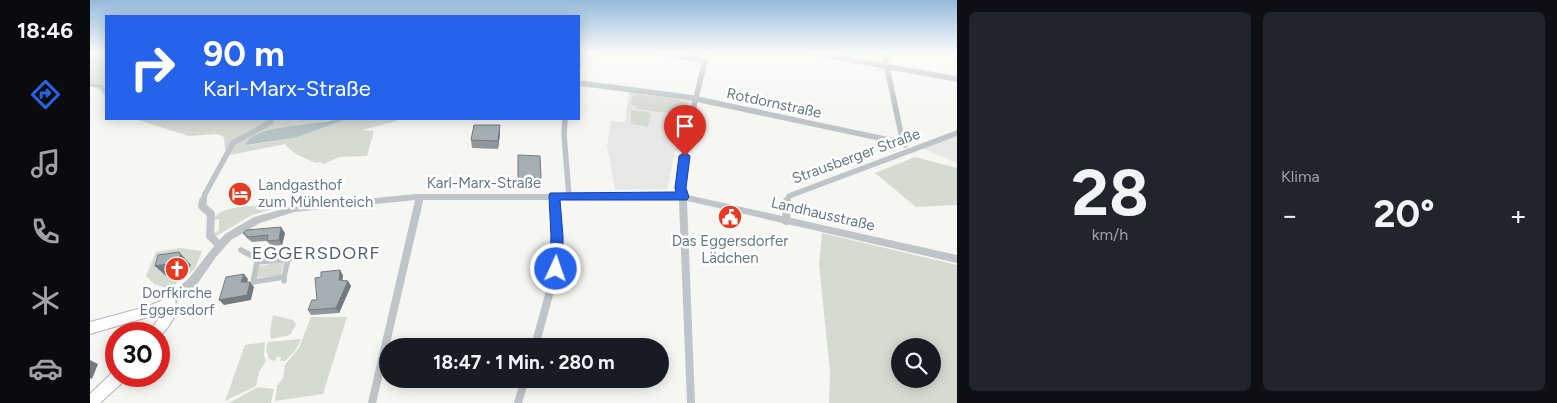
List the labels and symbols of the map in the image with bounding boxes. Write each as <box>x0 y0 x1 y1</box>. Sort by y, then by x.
street label: Rotdornstraße <box>725 84 823 122</box>
pin <box>664 105 706 156</box>
street label: Strausberger Straße <box>789 124 923 188</box>
street label: Karl-Marx-Straße <box>427 174 541 192</box>
place label: Landgasthof zum Mühlenteich <box>258 176 373 211</box>
hotel icon: Landgasthof zum Mühlenteich <box>227 181 253 207</box>
street label: Landhausstraße <box>769 193 877 235</box>
public building icon: Das Eggersdorfer Lädchen <box>717 204 743 230</box>
place label: Das Eggersdorfer Lädchen <box>672 232 788 267</box>
district label: EGGERSDORF <box>252 242 380 264</box>
position arrow <box>529 242 581 294</box>
church icon: Dorfkirche Eggersdorf <box>164 256 190 282</box>
place label: Dorfkirche Eggersdorf <box>140 284 215 319</box>
speed limit sign: 30 <box>105 322 170 387</box>

